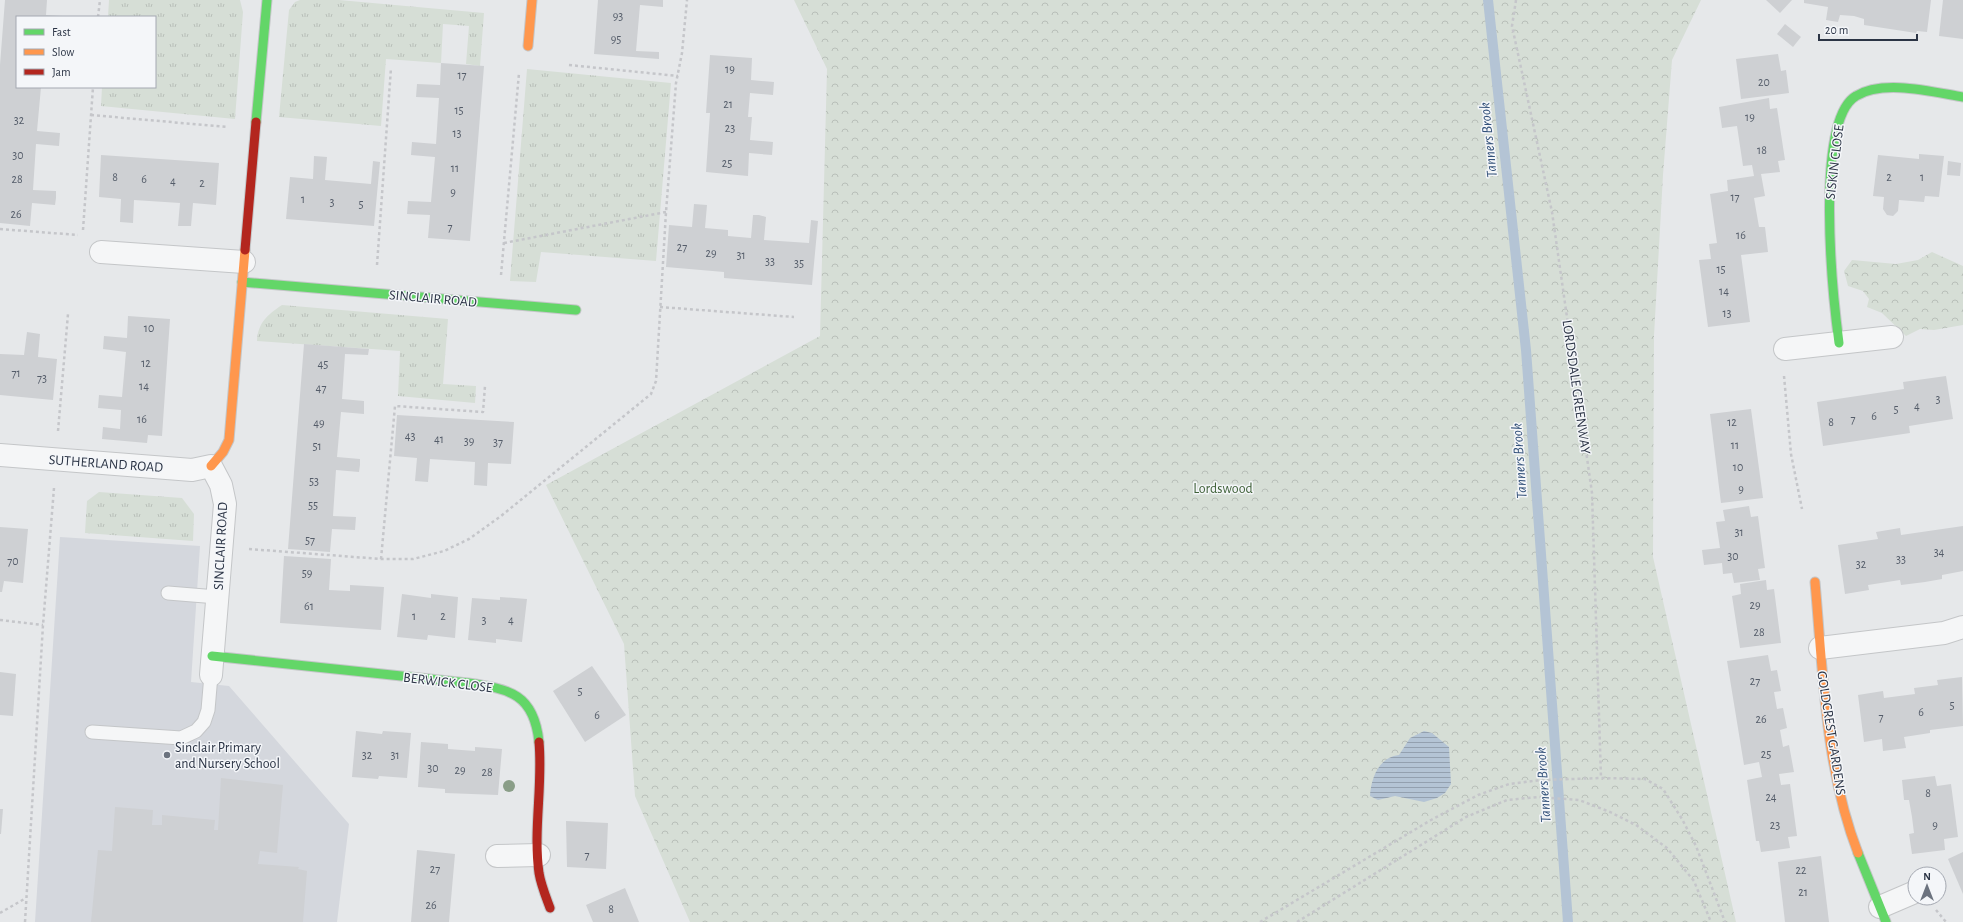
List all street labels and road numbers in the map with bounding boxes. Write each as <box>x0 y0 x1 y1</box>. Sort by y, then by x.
street label: SISKIN CLOSE <box>1823 124 1847 200</box>
street label: SINCLAIR ROAD <box>388 288 477 310</box>
street label: LORDSDALE GREENWAY <box>1560 319 1592 456</box>
street label: SUTHERLAND ROAD <box>48 453 164 475</box>
street label: SINCLAIR ROAD <box>212 502 230 590</box>
street label: GOLDCREST GARDENS <box>1814 670 1848 796</box>
street label: BERWICK CLOSE <box>402 671 494 695</box>

